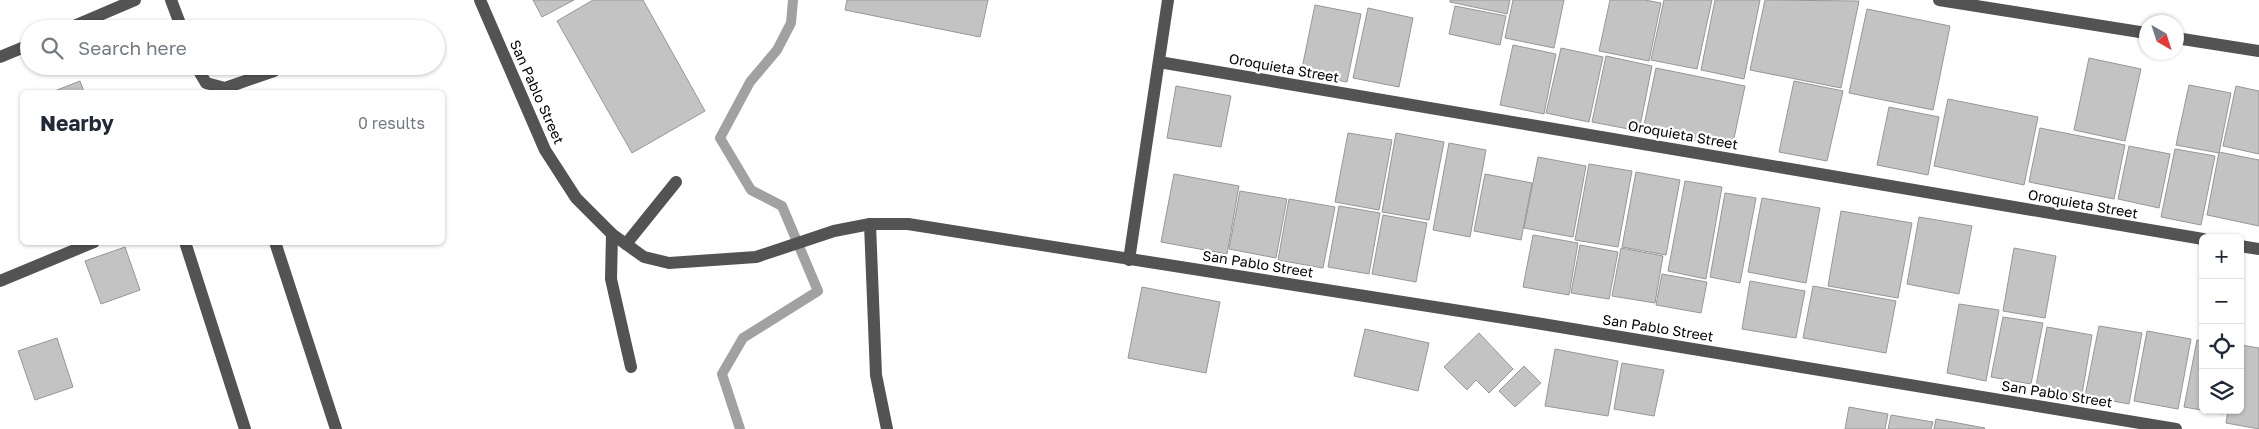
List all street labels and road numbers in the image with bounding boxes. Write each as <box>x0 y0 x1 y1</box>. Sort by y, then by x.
street label: San Pablo Street <box>507 37 568 147</box>
street label: Oroquieta Street <box>1228 49 1340 86</box>
street label: Oroquieta Street <box>1627 116 1739 153</box>
street label: Oroquieta Street <box>2027 185 2139 222</box>
street label: San Pablo Street <box>1201 246 1315 281</box>
street label: San Pablo Street <box>1601 310 1715 345</box>
street label: San Pablo Street <box>2000 376 2114 411</box>

